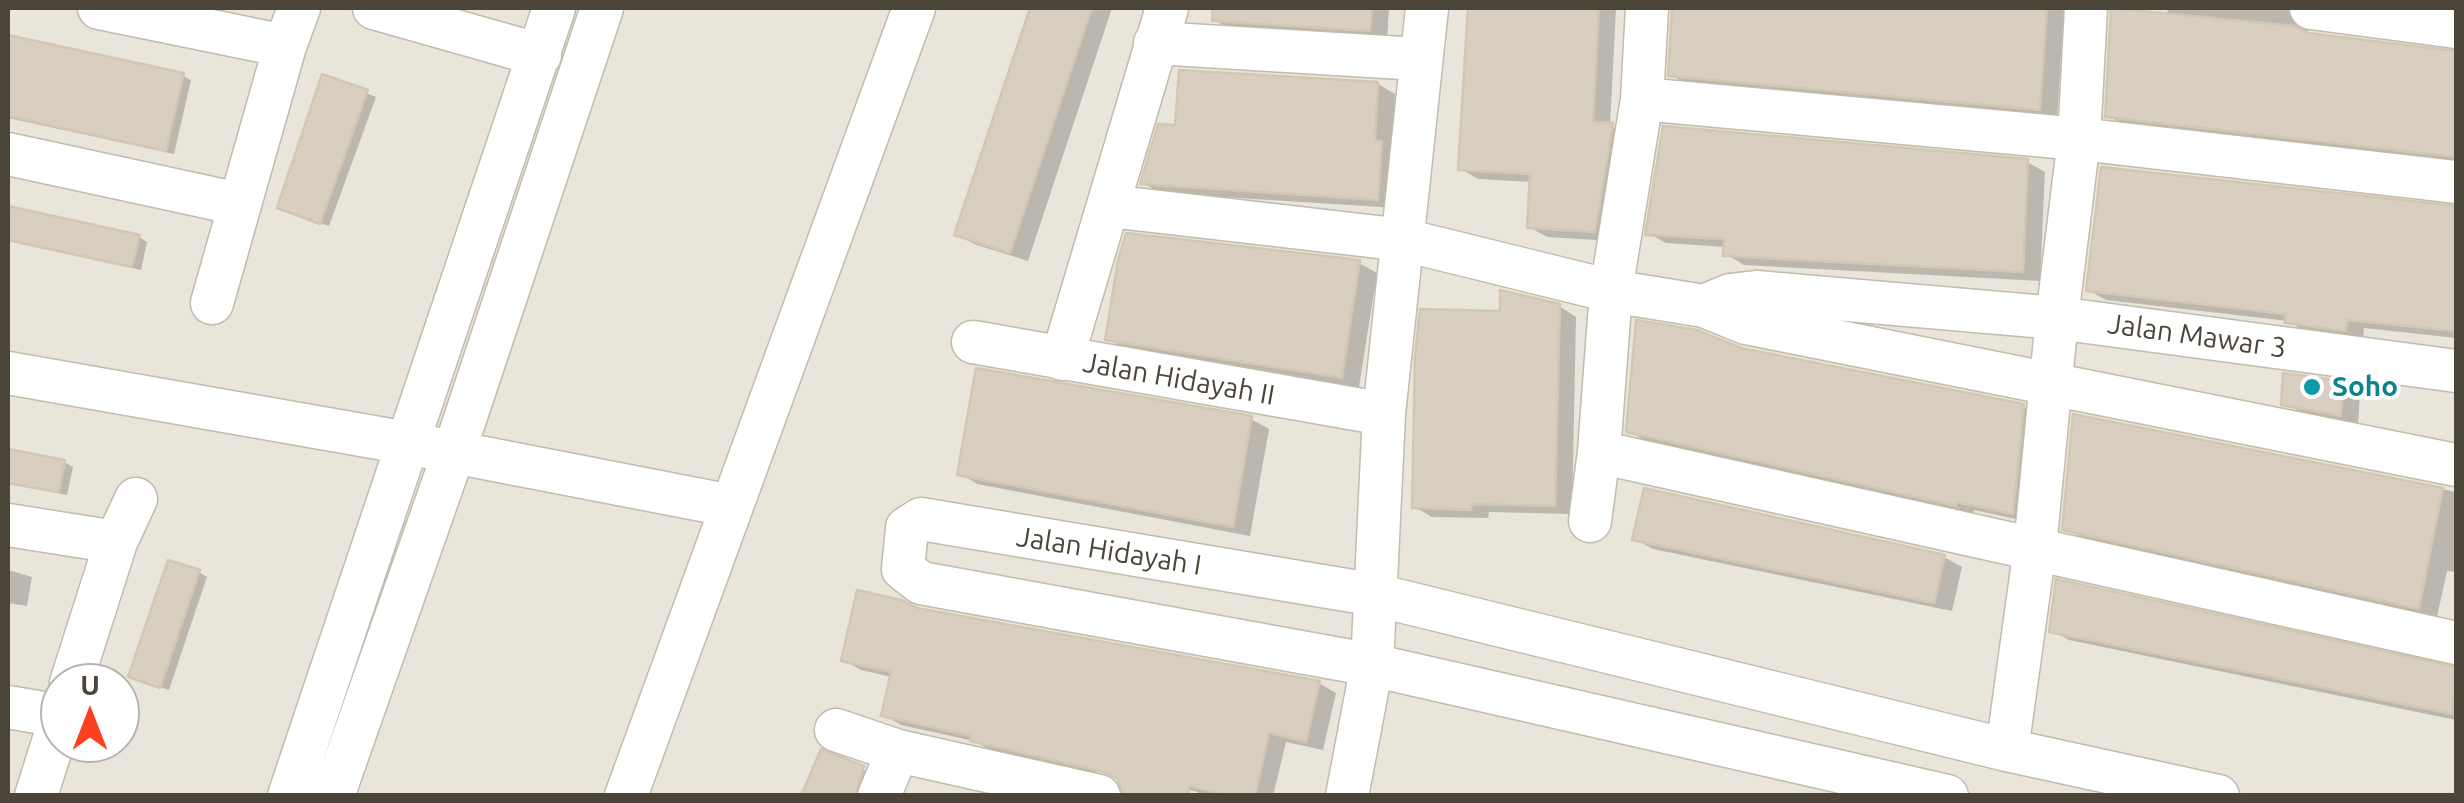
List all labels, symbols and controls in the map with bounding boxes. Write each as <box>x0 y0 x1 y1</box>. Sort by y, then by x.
street label: Jalan Mawar 3 <box>2106 307 2288 365</box>
street label: Jalan Hidayah II <box>1081 346 1277 412</box>
place label: Soho <box>2332 370 2398 404</box>
marker: Soho <box>2301 376 2323 398</box>
street label: Jalan Hidayah I <box>1014 520 1204 582</box>
north arrow <box>40 663 140 763</box>
text: U <box>80 669 100 700</box>

